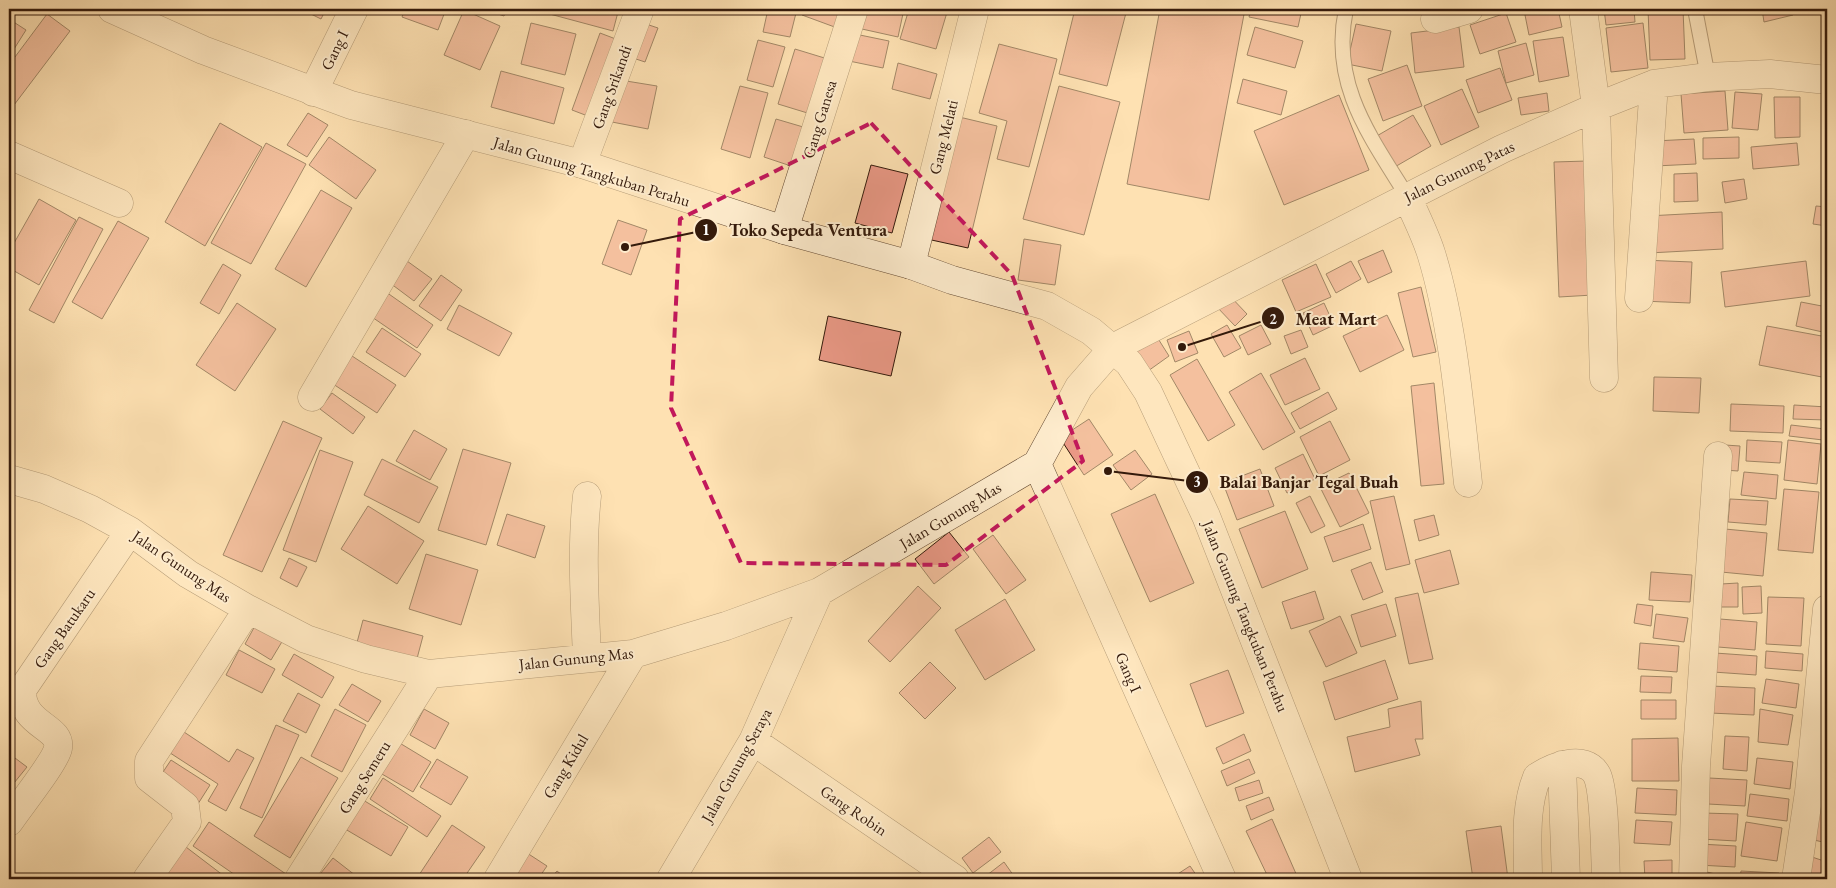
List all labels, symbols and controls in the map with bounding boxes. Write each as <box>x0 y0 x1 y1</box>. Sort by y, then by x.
street label: Gang I <box>316 26 353 74</box>
street label: Gang Srikandi <box>587 42 636 132</box>
street label: Gang Ganesa <box>798 77 842 161</box>
street label: Gang Melati <box>924 98 963 177</box>
street label: Jalan Gunung Tangkuban Perahu <box>489 131 693 212</box>
street label: Jalan Gunung Patas <box>1399 136 1518 208</box>
callout: Toko Sepeda Ventura <box>693 213 897 246</box>
text: Toko Sepeda Ventura <box>729 218 887 241</box>
text: 1 <box>702 220 710 239</box>
callout: Meat Mart <box>1260 302 1386 335</box>
text: Meat Mart <box>1296 307 1377 330</box>
text: 2 <box>1269 309 1277 328</box>
callout: Balai Banjar Tegal Buah <box>1184 465 1409 498</box>
text: Balai Banjar Tegal Buah <box>1219 470 1399 493</box>
text: 3 <box>1193 472 1201 491</box>
street label: Jalan Gunung Mas <box>894 477 1005 555</box>
street label: Jalan Gunung Tangkuban Perahu <box>1197 516 1294 716</box>
street label: Jalan Gunung Mas <box>127 524 235 607</box>
street label: Gang Batukaru <box>29 583 100 673</box>
street label: Jalan Gunung Mas <box>516 642 634 675</box>
street label: Gang I <box>1110 649 1147 696</box>
street label: Jalan Gunung Seraya <box>695 704 777 828</box>
street label: Gang Kidul <box>538 730 593 802</box>
street label: Gang Semeru <box>334 736 396 818</box>
street label: Gang Robin <box>816 780 892 841</box>

